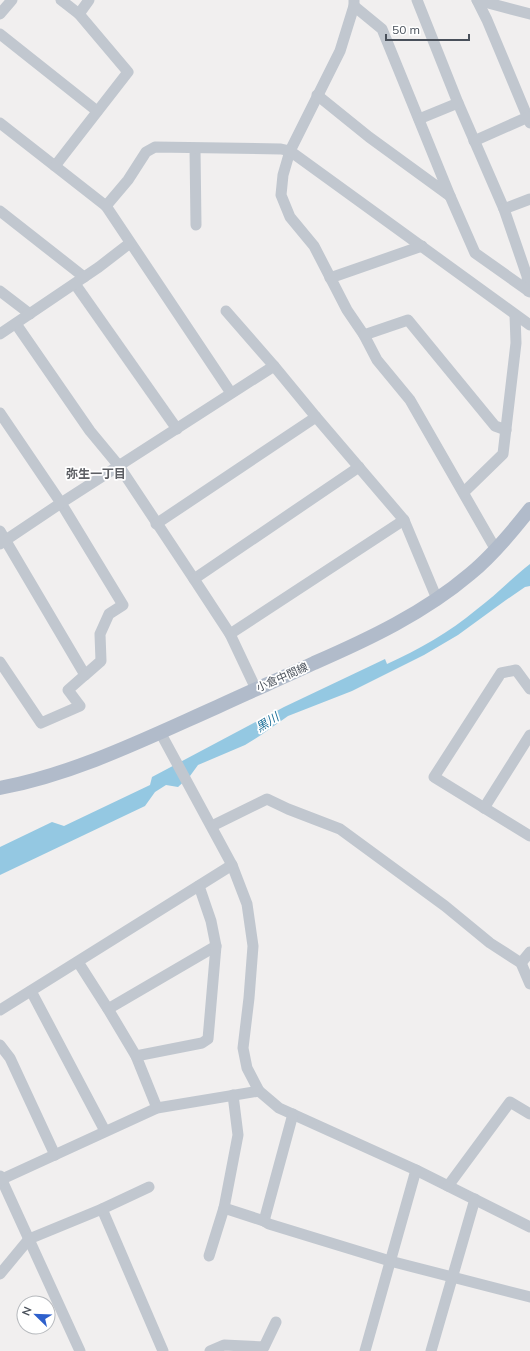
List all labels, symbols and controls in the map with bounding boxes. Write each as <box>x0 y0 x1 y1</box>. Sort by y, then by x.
scale bar <box>386 16 469 42</box>
text: 50 m <box>392 22 420 37</box>
district label: 弥生一丁目 <box>66 466 126 481</box>
street label: 小倉中間線 <box>254 659 310 695</box>
water label: 黒川 <box>253 708 283 735</box>
north arrow <box>16 1295 56 1335</box>
text: N <box>19 1305 35 1318</box>

